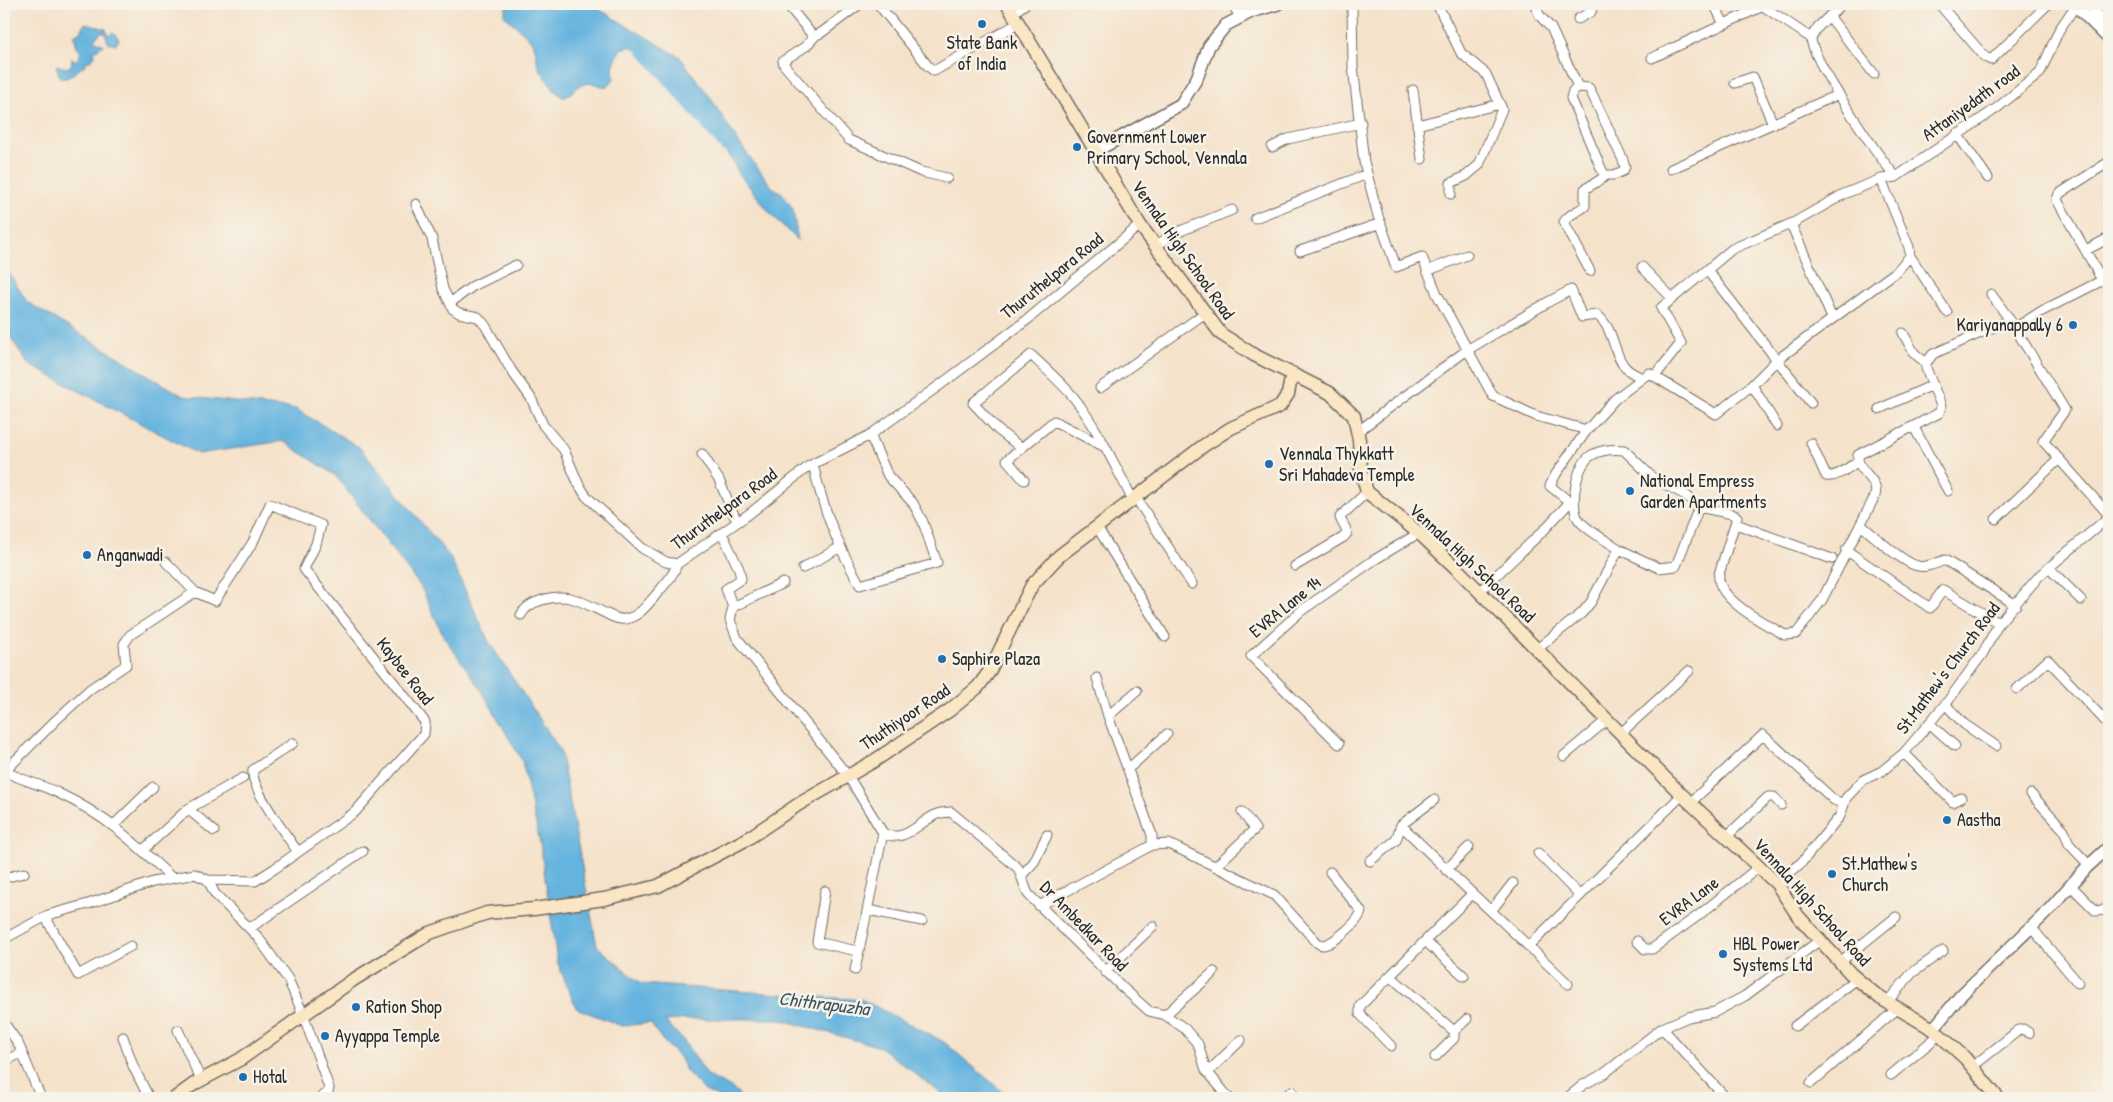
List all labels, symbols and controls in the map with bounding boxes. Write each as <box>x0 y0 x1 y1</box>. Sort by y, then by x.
marker: State Bank of India <box>976 18 988 30</box>
place label: State Bank of India <box>947 30 1018 76</box>
street label: Attaniyedath road <box>1917 59 2025 147</box>
place label: Government Lower Primary School, Vennala <box>1087 124 1247 170</box>
marker: Government Lower Primary School, Vennala <box>1071 141 1083 153</box>
street label: Vennala High School Road <box>1126 175 1241 324</box>
street label: Thuruthelpara Road <box>995 226 1108 325</box>
place label: Kariyanappally 6 <box>1957 312 2063 337</box>
marker: Kariyanappally 6 <box>2067 319 2079 331</box>
place label: Vennala Thykkatt Sri Mahadeva Temple <box>1279 441 1415 487</box>
marker: Vennala Thykkatt Sri Mahadeva Temple <box>1263 458 1275 470</box>
street label: Thuruthelpara Road <box>666 462 782 556</box>
place label: National Empress Garden Apartments <box>1640 468 1766 514</box>
marker: National Empress Garden Apartments <box>1624 485 1636 497</box>
street label: Vennala High School Road <box>1404 497 1541 628</box>
place label: Anganwadi <box>97 542 164 567</box>
marker: Anganwadi <box>81 549 93 561</box>
street label: EVRA Lane 14 <box>1244 570 1326 643</box>
street label: St.Mathew's Church Road <box>1890 597 2005 739</box>
street label: Kaybee Road <box>371 632 440 710</box>
place label: Saphire Plaza <box>952 646 1040 671</box>
marker: Saphire Plaza <box>936 653 948 665</box>
street label: Thuthiyoor Road <box>855 677 955 756</box>
place label: Aastha <box>1957 807 2001 832</box>
marker: Aastha <box>1941 814 1953 826</box>
street label: Vennala High School Road <box>1748 832 1877 971</box>
place label: St.Mathew's Church <box>1842 851 1917 897</box>
marker: St.Mathew's Church <box>1826 868 1838 880</box>
street label: EVRA Lane <box>1654 870 1723 931</box>
street label: Dr Ambedkar Road <box>1035 875 1134 977</box>
place label: HBL Power Systems Ltd <box>1733 931 1812 977</box>
marker: HBL Power Systems Ltd <box>1717 948 1729 960</box>
water label: Chithrapuzha <box>777 985 873 1022</box>
place label: Ration Shop <box>366 994 442 1019</box>
marker: Ration Shop <box>350 1001 362 1013</box>
place label: Ayyappa Temple <box>335 1023 440 1048</box>
marker: Ayyappa Temple <box>319 1030 331 1042</box>
place label: Hotal <box>253 1064 287 1089</box>
marker: Hotal <box>237 1071 249 1083</box>

